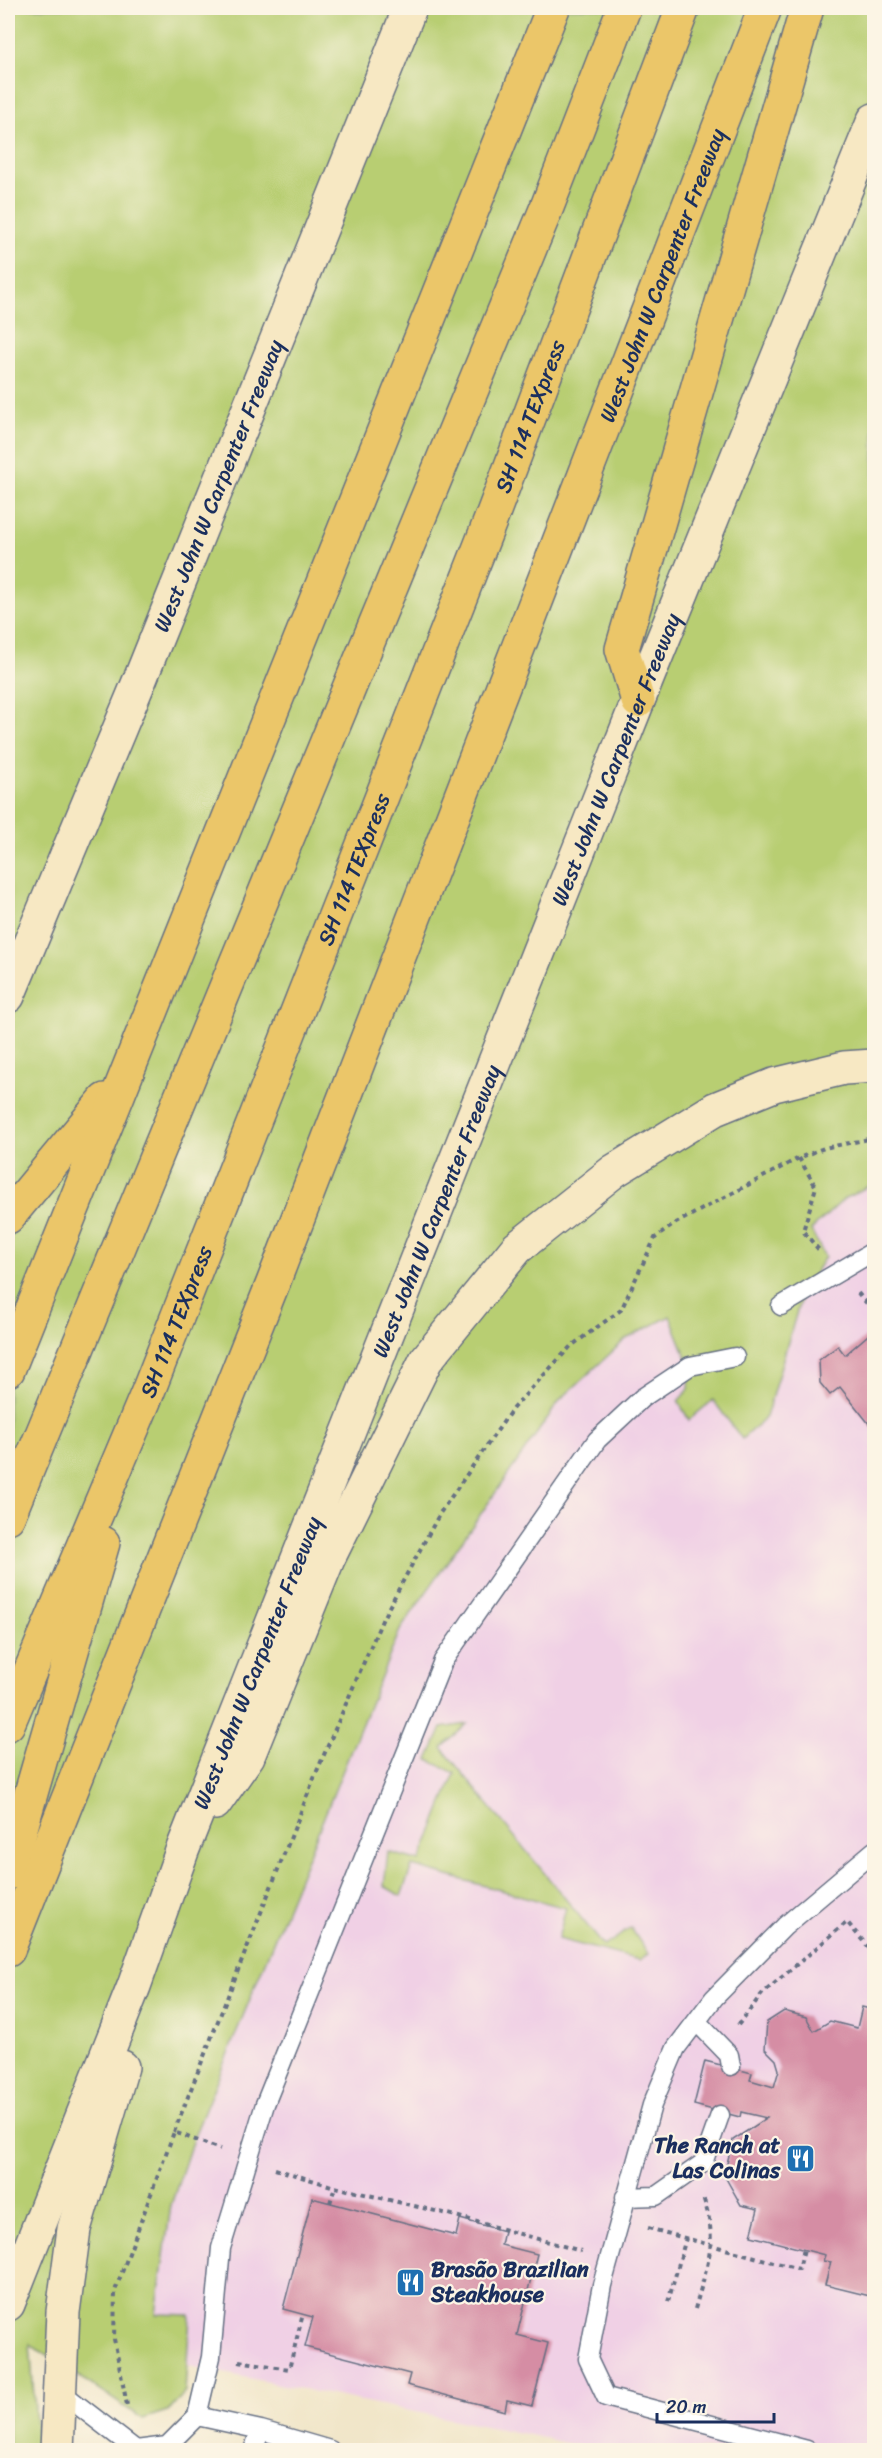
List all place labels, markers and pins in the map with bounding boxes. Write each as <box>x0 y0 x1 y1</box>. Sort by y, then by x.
place label: The Ranch at Las Colinas <box>654 2126 781 2190</box>
restaurant icon: The Ranch at Las Colinas <box>785 2142 817 2174</box>
place label: Brasão Brazilian Steakhouse <box>430 2250 589 2314</box>
restaurant icon: Brasão Brazilian Steakhouse <box>394 2266 426 2298</box>

